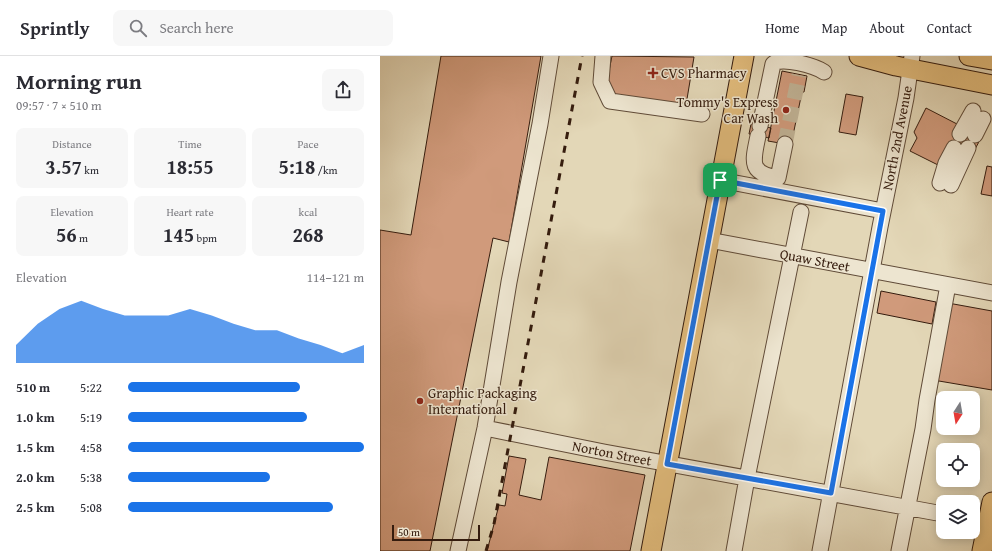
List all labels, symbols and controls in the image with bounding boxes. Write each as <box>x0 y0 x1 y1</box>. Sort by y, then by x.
search box <box>113 10 393 46</box>
text: Sprintly <box>20 14 89 42</box>
icon: search <box>127 17 149 39</box>
text: Search here <box>159 17 233 38</box>
text: Home <box>765 18 800 38</box>
text: Map <box>822 18 847 38</box>
text: About <box>869 18 905 38</box>
text: Contact <box>927 18 972 38</box>
place label: CVS Pharmacy <box>661 63 747 83</box>
text: Morning run <box>16 65 142 97</box>
marker: CVS Pharmacy <box>648 68 658 78</box>
button: share <box>322 69 364 111</box>
street label: North 2nd Avenue <box>877 84 917 192</box>
place label: Tommy's Express Car Wash <box>676 92 778 128</box>
text: 09:57 · 7 × 510 m <box>16 96 102 115</box>
marker: Tommy's Express Car Wash <box>781 105 791 115</box>
text: Distance <box>52 136 92 152</box>
text: Time <box>178 136 202 152</box>
text: Pace <box>297 136 319 152</box>
text: 3.57 <box>45 152 82 181</box>
text: 18:55 <box>166 152 214 181</box>
text: 5:18 <box>279 152 315 181</box>
text: km <box>82 162 99 178</box>
text: /km <box>315 162 337 178</box>
pin <box>703 163 737 197</box>
icon: arrive <box>709 169 731 191</box>
text: Elevation <box>50 204 94 220</box>
text: Heart rate <box>166 204 214 220</box>
text: kcal <box>299 204 317 220</box>
text: 56 <box>56 220 77 249</box>
text: 145 <box>163 220 194 249</box>
text: 268 <box>292 220 324 249</box>
text: m <box>77 230 88 246</box>
text: bpm <box>194 230 217 246</box>
street label: Quaw Street <box>778 243 852 277</box>
text: Elevation <box>16 268 67 287</box>
text: 114–121 m <box>307 268 364 287</box>
text: 510 m <box>16 378 50 397</box>
text: 5:22 <box>80 378 102 397</box>
place label: Graphic Packaging International <box>428 383 537 419</box>
north arrow <box>936 391 980 435</box>
map controls <box>936 391 980 539</box>
marker: Graphic Packaging International <box>415 396 425 406</box>
text: 1.0 km <box>16 408 55 427</box>
text: 5:19 <box>80 408 102 427</box>
street label: Norton Street <box>571 436 653 471</box>
text: 1.5 km <box>16 438 55 457</box>
text: 4:58 <box>80 438 102 457</box>
button: locate <box>936 443 980 487</box>
text: 2.0 km <box>16 468 55 487</box>
text: 5:38 <box>80 468 102 487</box>
button: layers <box>936 495 980 539</box>
text: 2.5 km <box>16 498 55 517</box>
text: 5:08 <box>80 498 102 517</box>
scale bar <box>392 523 480 542</box>
text: 50 m <box>398 524 420 540</box>

